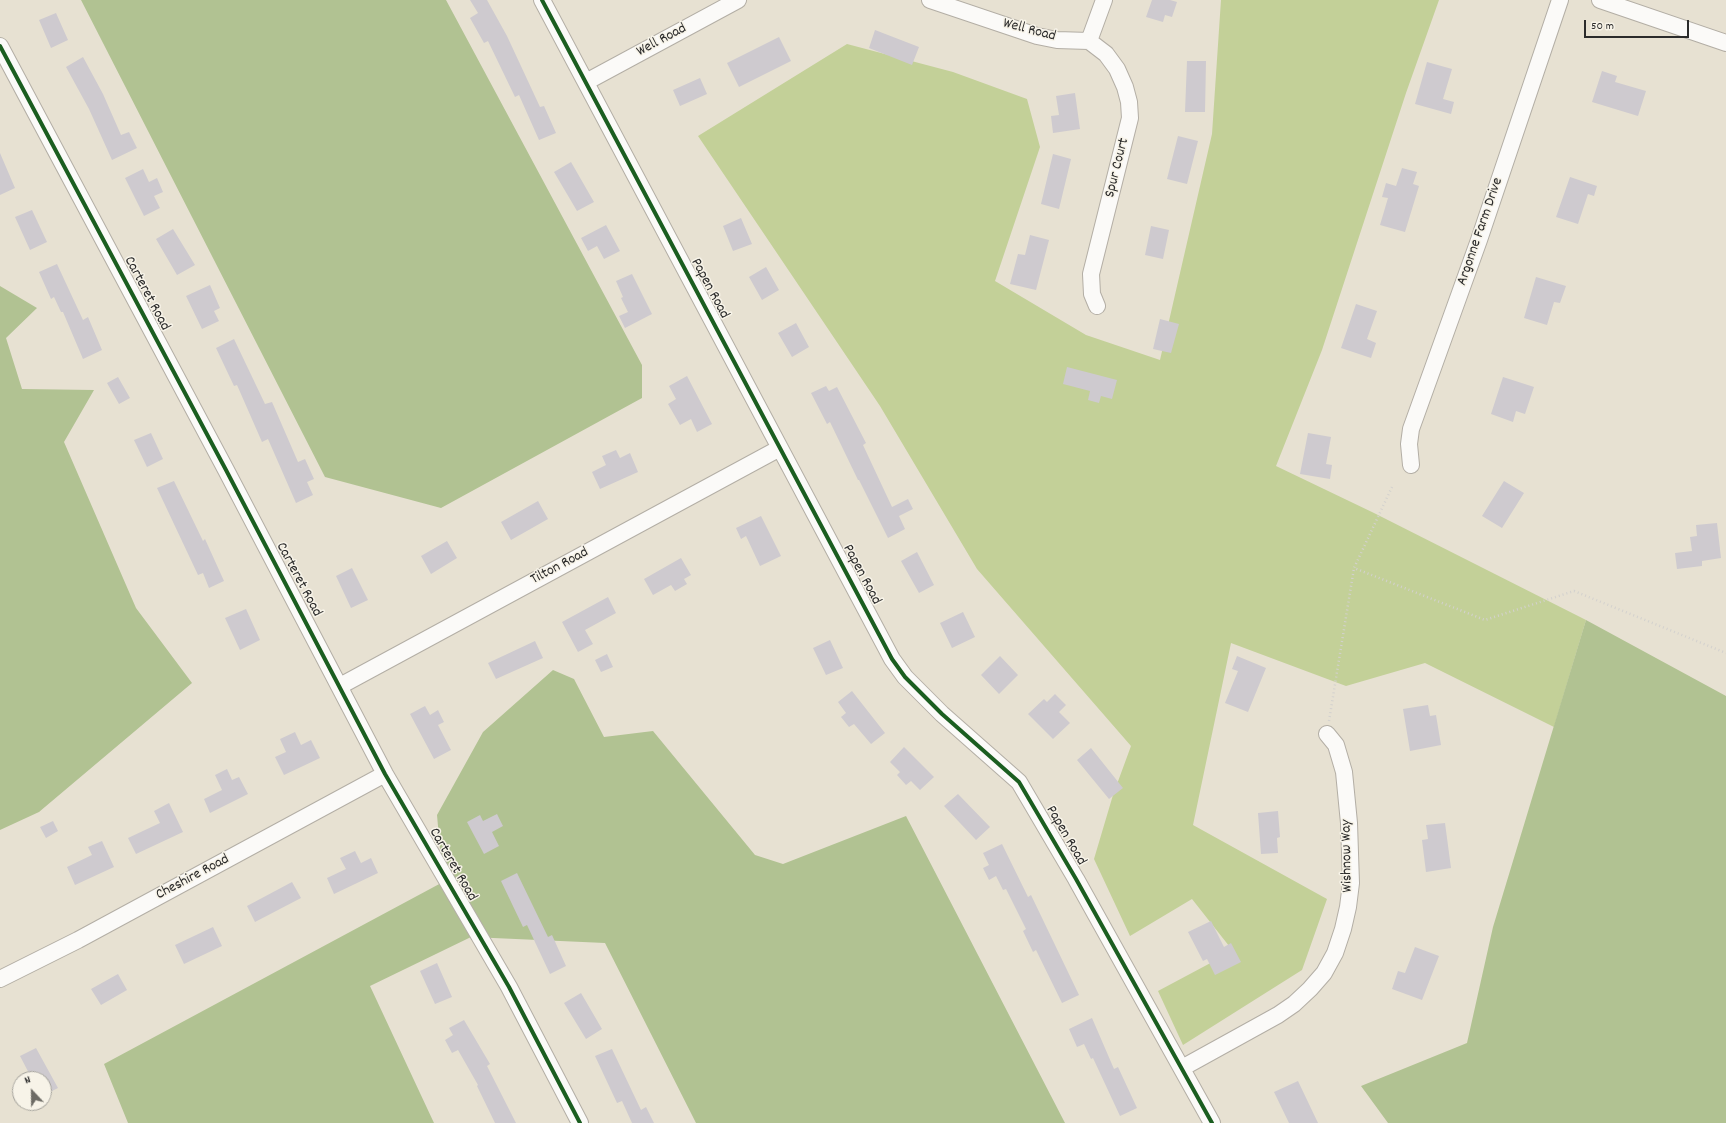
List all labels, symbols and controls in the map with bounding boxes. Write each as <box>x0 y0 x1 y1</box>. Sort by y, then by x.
scale bar <box>1586 12 1691 38</box>
street label: Well Road <box>1001 15 1057 47</box>
text: 50 m <box>1591 18 1614 35</box>
street label: Well Road <box>634 20 690 62</box>
street label: Spur Court <box>1102 136 1134 200</box>
street label: Argonne Farm Drive <box>1454 176 1508 288</box>
street label: Carteret Road <box>119 254 173 334</box>
street label: Papen Road <box>686 256 732 322</box>
street label: Carteret Road <box>271 540 325 620</box>
street label: Papen Road <box>838 542 884 608</box>
street label: Tilton Road <box>528 544 592 590</box>
street label: Papen Road <box>1041 803 1089 869</box>
street label: Wishnow Way <box>1338 819 1358 893</box>
street label: Carteret Road <box>424 825 480 905</box>
street label: Cheshire Road <box>153 851 233 905</box>
north arrow <box>12 1071 52 1111</box>
text: N <box>22 1072 33 1089</box>

